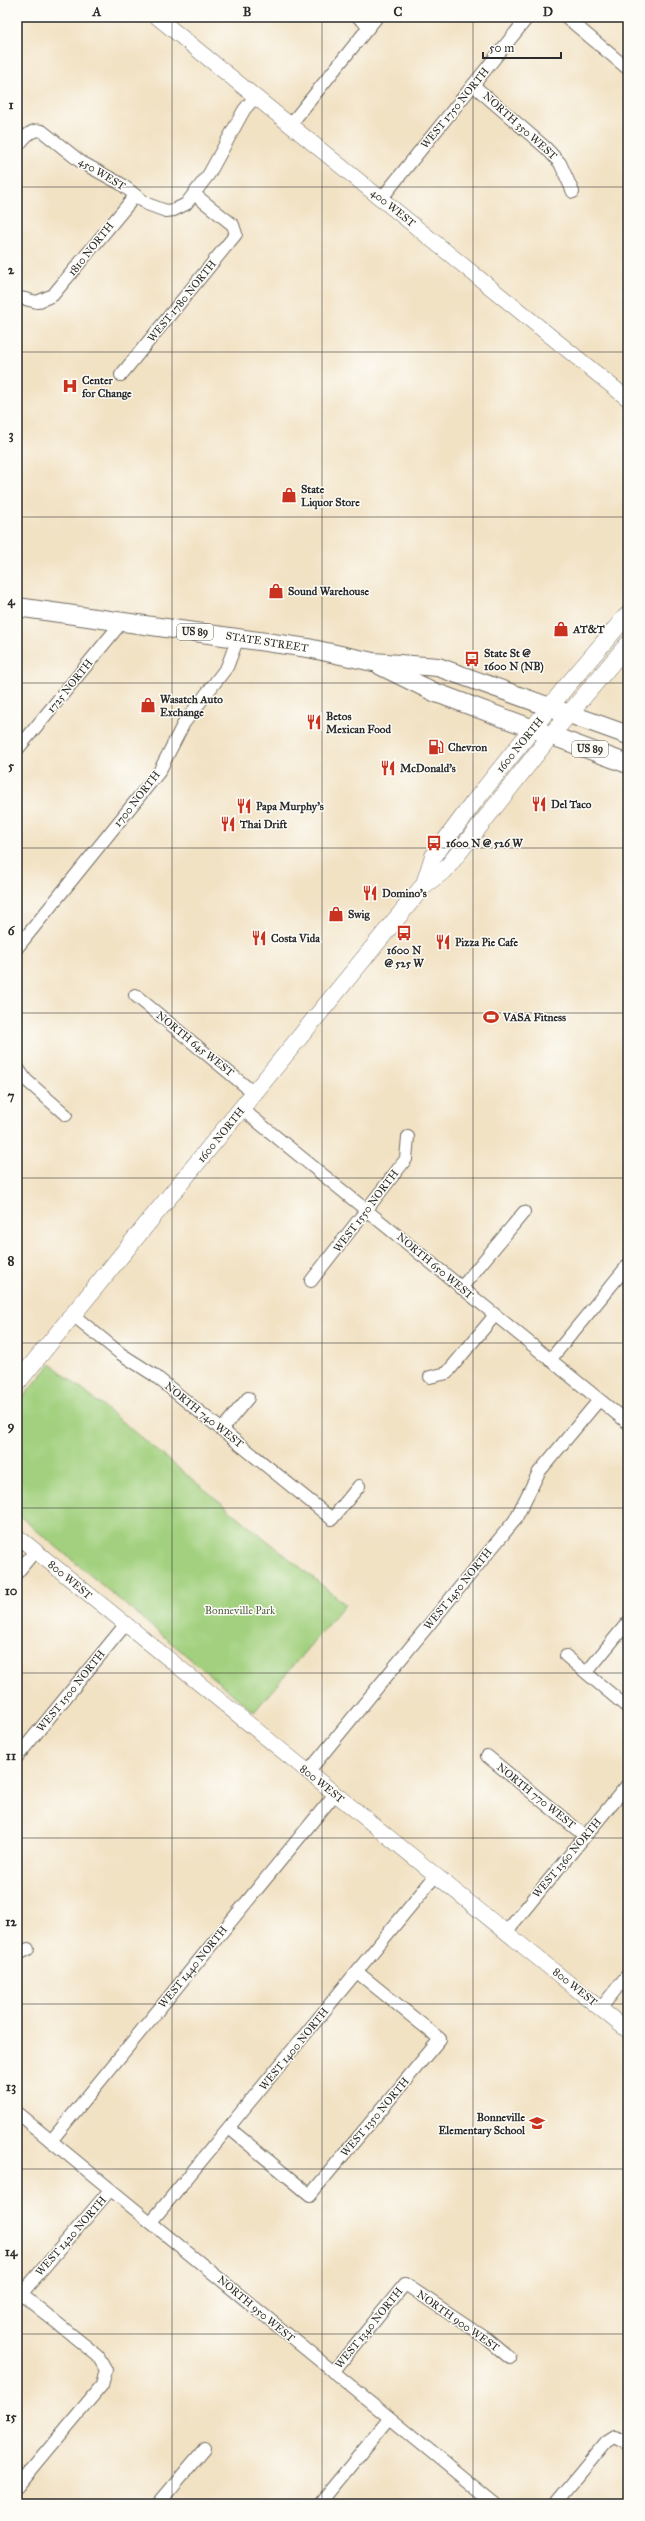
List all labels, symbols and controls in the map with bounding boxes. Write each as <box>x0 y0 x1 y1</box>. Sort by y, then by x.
text: A <box>92 4 102 20</box>
text: B <box>243 4 252 20</box>
text: C <box>394 4 403 20</box>
text: D <box>543 4 553 20</box>
scale bar <box>483 34 561 60</box>
text: 50 m <box>489 41 514 55</box>
street label: WEST 1750 NORTH <box>418 64 492 151</box>
street label: NORTH 350 WEST <box>480 89 560 163</box>
text: 1 <box>8 97 14 113</box>
street label: 450 WEST <box>76 155 128 193</box>
street label: 400 WEST <box>368 186 418 230</box>
street label: 1810 NORTH <box>65 219 117 278</box>
street label: WEST 1780 NORTH <box>145 257 219 345</box>
text: 2 <box>8 262 15 278</box>
place label: Center for Change <box>81 374 132 400</box>
hospital icon: Center for Change <box>61 377 79 395</box>
text: 3 <box>8 427 14 443</box>
place label: State Liquor Store <box>301 483 360 510</box>
shop icon: State Liquor Store <box>280 486 298 504</box>
shop icon: Sound Warehouse <box>267 582 285 600</box>
place label: Sound Warehouse <box>288 585 369 598</box>
text: 4 <box>7 593 15 609</box>
shop icon: AT&T <box>552 620 570 638</box>
place label: AT&T <box>572 623 605 636</box>
road number: US 89 <box>177 624 213 640</box>
street label: STATE STREET <box>225 629 310 655</box>
place label: State St @ 1600 N (NB) <box>484 647 544 674</box>
bus stop icon: State St @ 1600 N (NB) <box>463 650 481 668</box>
street label: 1725 NORTH <box>44 656 96 715</box>
place label: Wasatch Auto Exchange <box>160 693 223 719</box>
shop icon: Wasatch Auto Exchange <box>139 696 157 714</box>
place label: Betos Mexican Food <box>326 710 391 736</box>
restaurant icon: Betos Mexican Food <box>305 713 323 731</box>
street label: 1600 NORTH <box>494 714 547 775</box>
fuel station icon: Chevron <box>427 738 445 756</box>
place label: Chevron <box>448 741 487 754</box>
road number: US 89 <box>572 741 608 757</box>
text: 5 <box>8 758 15 774</box>
restaurant icon: McDonald's <box>379 759 397 777</box>
place label: McDonald's <box>400 762 456 775</box>
street label: 1700 NORTH <box>111 768 163 830</box>
restaurant icon: Del Taco <box>530 795 548 813</box>
restaurant icon: Papa Murphy's <box>235 797 253 815</box>
place label: Del Taco <box>551 798 592 811</box>
place label: Papa Murphy's <box>256 800 324 814</box>
restaurant icon: Thai Drift <box>219 815 237 833</box>
place label: Thai Drift <box>239 818 287 831</box>
bus stop icon: 1600 N @ 526 W <box>425 834 443 852</box>
place label: 1600 N @ 526 W <box>446 837 523 850</box>
restaurant icon: Domino's <box>361 884 379 902</box>
place label: Domino's <box>382 887 427 900</box>
shop icon: Swig <box>327 905 345 923</box>
place label: Swig <box>348 908 370 921</box>
text: 6 <box>8 923 16 939</box>
bus stop icon: 1600 N @ 525 W <box>395 924 413 942</box>
restaurant icon: Costa Vida <box>250 929 268 947</box>
place label: Costa Vida <box>271 932 320 945</box>
restaurant icon: Pizza Pie Cafe <box>434 933 452 951</box>
place label: Pizza Pie Cafe <box>455 936 518 949</box>
place label: 1600 N @ 525 W <box>384 944 424 970</box>
sports icon: VASA Fitness <box>482 1008 500 1026</box>
street label: NORTH 645 WEST <box>154 1009 237 1080</box>
place label: VASA Fitness <box>502 1011 566 1024</box>
text: 7 <box>8 1088 15 1104</box>
street label: 1600 NORTH <box>195 1104 248 1165</box>
street label: WEST 1550 NORTH <box>331 1167 402 1255</box>
street label: NORTH 650 WEST <box>394 1230 476 1302</box>
text: 8 <box>8 1253 15 1269</box>
street label: NORTH 740 WEST <box>162 1379 246 1451</box>
text: 9 <box>8 1418 15 1434</box>
street label: WEST 1450 NORTH <box>421 1545 495 1632</box>
street label: 800 WEST <box>45 1558 95 1602</box>
text: 10 <box>5 1583 18 1599</box>
park label: Bonneville Park <box>205 1604 276 1617</box>
street label: WEST 1500 NORTH <box>34 1647 108 1734</box>
text: 11 <box>6 1748 16 1764</box>
street label: NORTH 770 WEST <box>494 1760 578 1832</box>
street label: 800 WEST <box>297 1762 347 1806</box>
street label: WEST 1360 NORTH <box>530 1815 604 1900</box>
text: 12 <box>5 1914 17 1930</box>
street label: WEST 1440 NORTH <box>156 1923 230 2011</box>
street label: 800 WEST <box>550 1965 600 2009</box>
street label: WEST 1400 NORTH <box>257 2005 332 2093</box>
street label: WEST 1350 NORTH <box>338 2074 412 2159</box>
text: 13 <box>6 2079 16 2095</box>
place label: Bonneville Elementary School <box>438 2111 526 2138</box>
school or university icon: Bonneville Elementary School <box>528 2114 546 2132</box>
street label: WEST 1420 NORTH <box>33 2193 109 2279</box>
text: 14 <box>5 2244 18 2260</box>
street label: NORTH 950 WEST <box>215 2273 297 2345</box>
street label: WEST 1340 NORTH <box>332 2285 406 2371</box>
street label: NORTH 900 WEST <box>414 2288 502 2355</box>
text: 15 <box>5 2409 17 2425</box>

